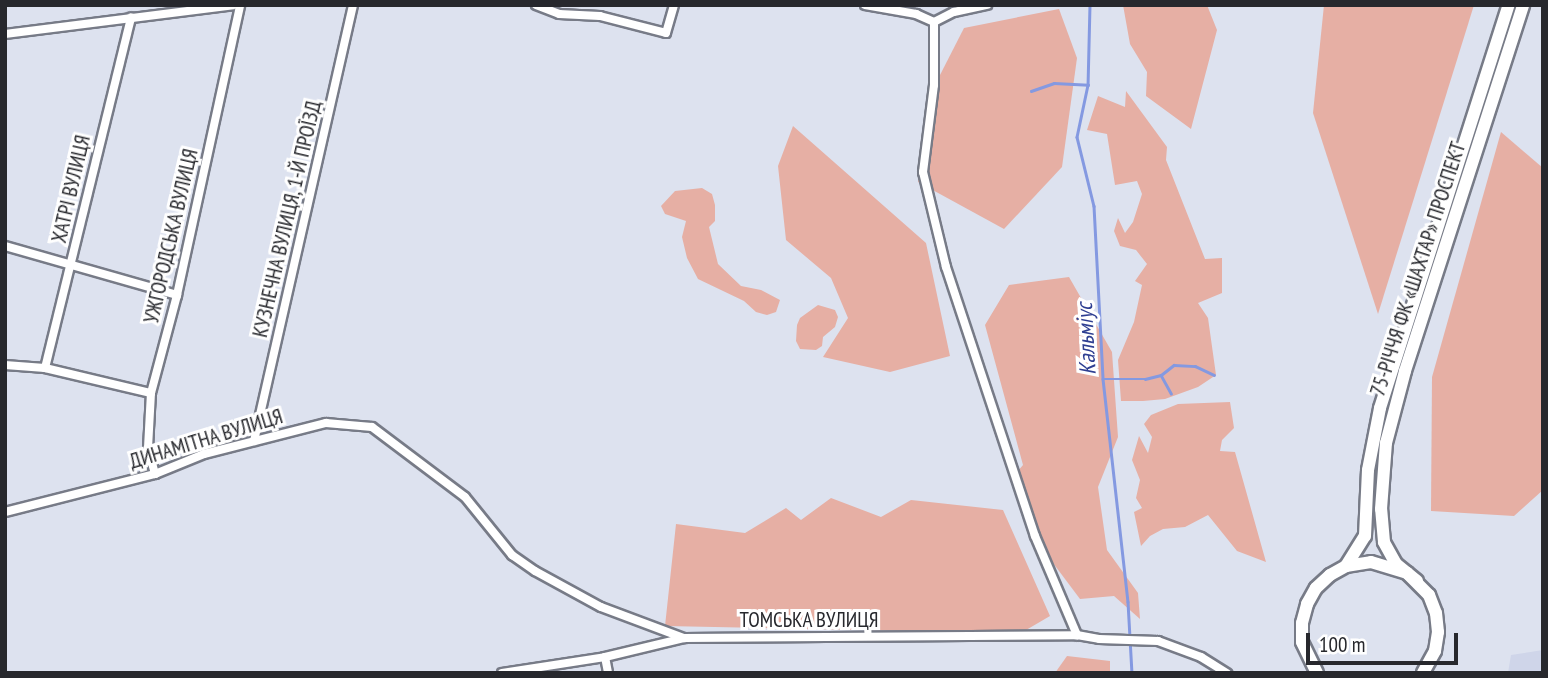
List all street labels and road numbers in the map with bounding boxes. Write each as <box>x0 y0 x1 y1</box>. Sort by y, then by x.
street label: КУЗНЕЧНА ВУЛИЦЯ, 1-Й ПРОЇЗД <box>247 97 327 341</box>
street label: ХАТРІ ВУЛИЦЯ <box>46 133 96 245</box>
street label: 75-РІЧЧЯ ФК «ШАХТАР» ПРОСПЕКТ <box>1365 139 1471 399</box>
street label: УЖГОРОДСЬКА ВУЛИЦЯ <box>139 146 203 326</box>
street label: ДИНАМІТНА ВУЛИЦЯ <box>126 404 286 474</box>
street label: ТОМСЬКА ВУЛИЦЯ <box>739 607 879 633</box>

